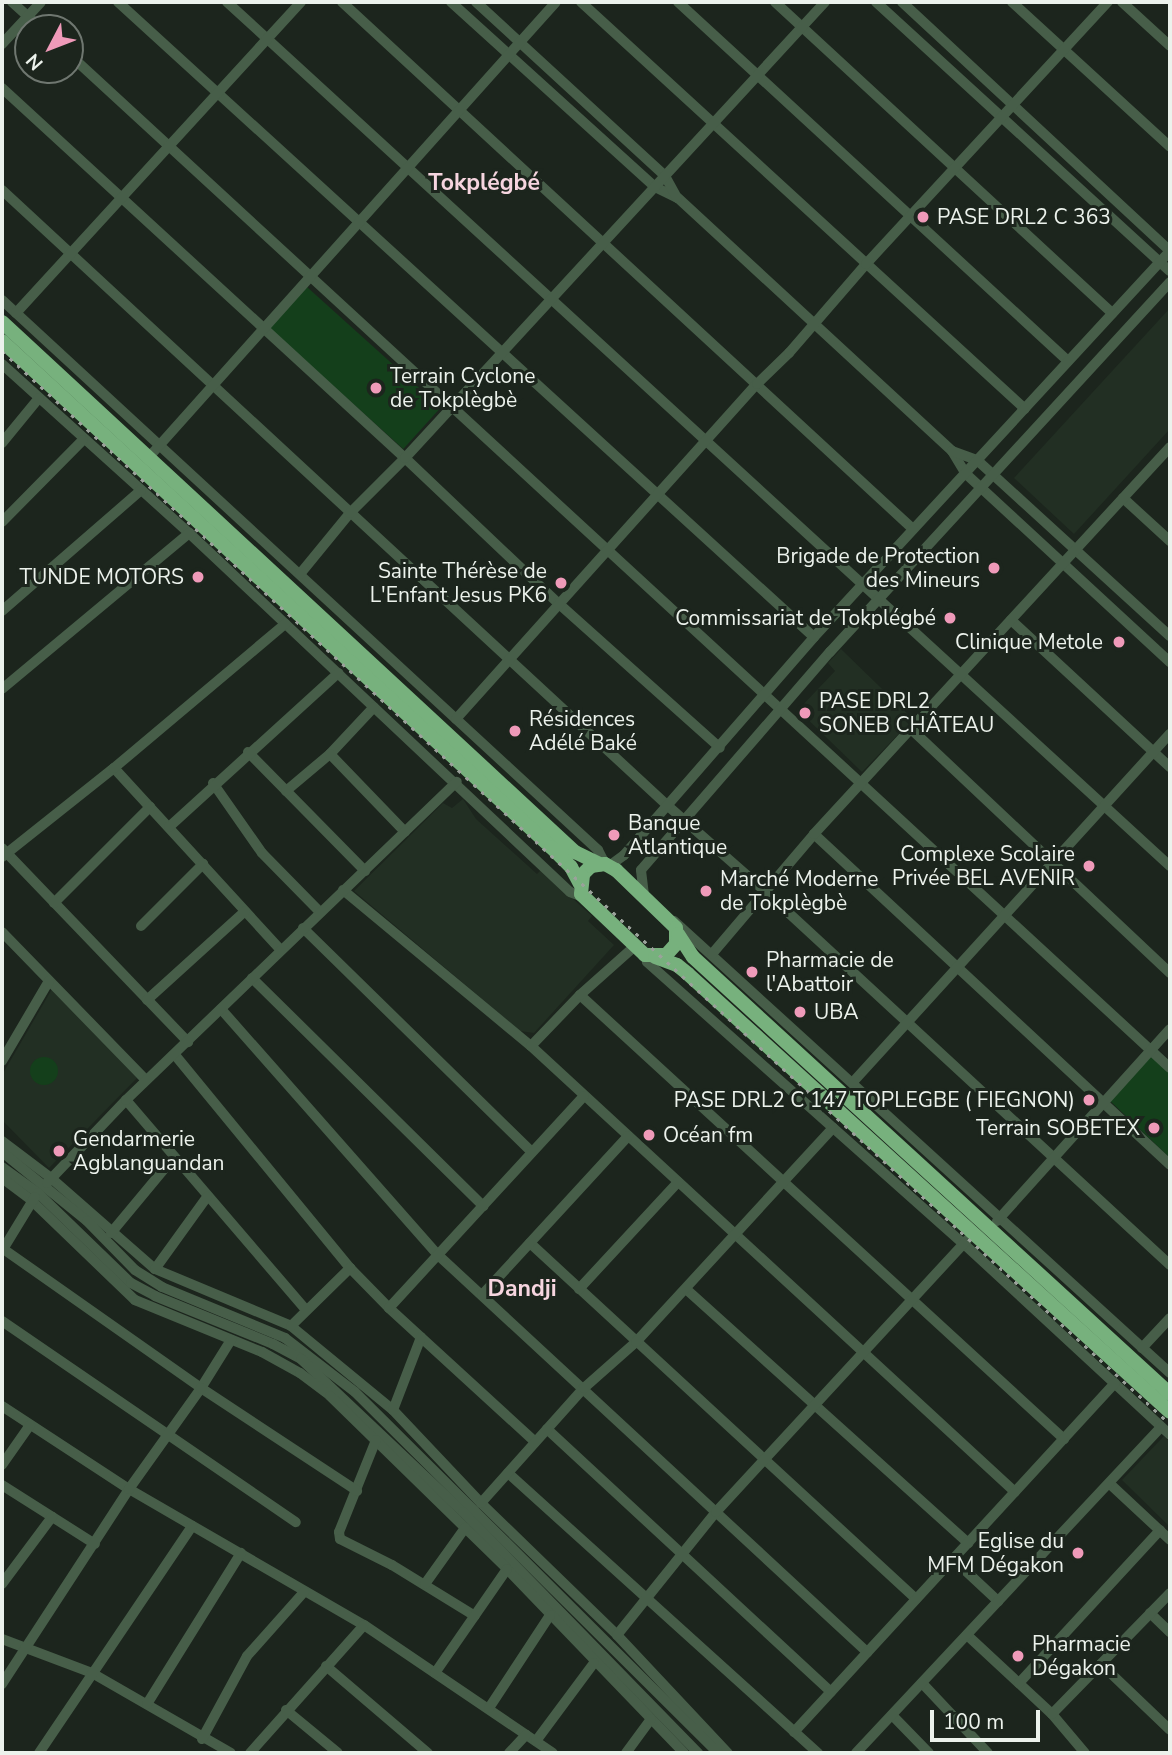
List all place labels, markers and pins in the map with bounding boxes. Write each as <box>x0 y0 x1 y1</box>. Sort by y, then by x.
place label: PASE DRL2 C 363 <box>937 204 1111 230</box>
marker: PASE DRL2 C 363 <box>915 209 931 225</box>
place label: Terrain Cyclone de Tokplègbè <box>390 363 535 413</box>
marker: Terrain Cyclone de Tokplègbè <box>368 380 384 396</box>
place label: Brigade de Protection des Mineurs <box>776 543 980 593</box>
place label: Sainte Thérèse de L'Enfant Jesus PK6 <box>370 558 547 608</box>
marker: Brigade de Protection des Mineurs <box>986 560 1002 576</box>
place label: TUNDE MOTORS <box>19 564 184 590</box>
marker: TUNDE MOTORS <box>190 569 206 585</box>
marker: Sainte Thérèse de L'Enfant Jesus PK6 <box>553 575 569 591</box>
place label: Commissariat de Tokplégbé <box>675 605 936 631</box>
marker: Commissariat de Tokplégbé <box>942 610 958 626</box>
place label: Clinique Metole <box>955 629 1103 655</box>
marker: Clinique Metole <box>1109 632 1129 652</box>
place label: PASE DRL2 SONEB CHÂTEAU <box>819 688 994 738</box>
marker: PASE DRL2 SONEB CHÂTEAU <box>797 705 813 721</box>
place label: Résidences Adélé Baké <box>529 706 637 756</box>
marker: Résidences Adélé Baké <box>507 723 523 739</box>
place label: Banque Atlantique <box>628 810 727 860</box>
marker: Banque Atlantique <box>606 827 622 843</box>
place label: Complexe Scolaire Privée BEL AVENIR <box>892 841 1075 891</box>
marker: Complexe Scolaire Privée BEL AVENIR <box>1081 858 1097 874</box>
place label: Marché Moderne de Tokplègbè <box>720 866 878 916</box>
marker: Marché Moderne de Tokplègbè <box>698 883 714 899</box>
place label: Pharmacie de l'Abattoir <box>766 947 894 997</box>
marker: Pharmacie de l'Abattoir <box>744 964 760 980</box>
place label: UBA <box>814 999 859 1025</box>
marker: UBA <box>792 1004 808 1020</box>
place label: PASE DRL2 C 147 TOPLEGBE ( FIEGNON) <box>674 1087 1075 1113</box>
marker: PASE DRL2 C 147 TOPLEGBE ( FIEGNON) <box>1081 1092 1097 1108</box>
place label: Terrain SOBETEX <box>976 1115 1140 1141</box>
marker: Terrain SOBETEX <box>1146 1120 1162 1136</box>
place label: Océan fm <box>663 1122 753 1148</box>
place label: Gendarmerie Agblanguandan <box>73 1126 224 1176</box>
marker: Océan fm <box>641 1127 657 1143</box>
marker: Gendarmerie Agblanguandan <box>51 1143 67 1159</box>
place label: Eglise du MFM Dégakon <box>927 1528 1064 1578</box>
marker: Eglise du MFM Dégakon <box>1070 1545 1086 1561</box>
place label: Pharmacie Dégakon <box>1032 1631 1131 1681</box>
marker: Pharmacie Dégakon <box>1010 1648 1026 1664</box>

